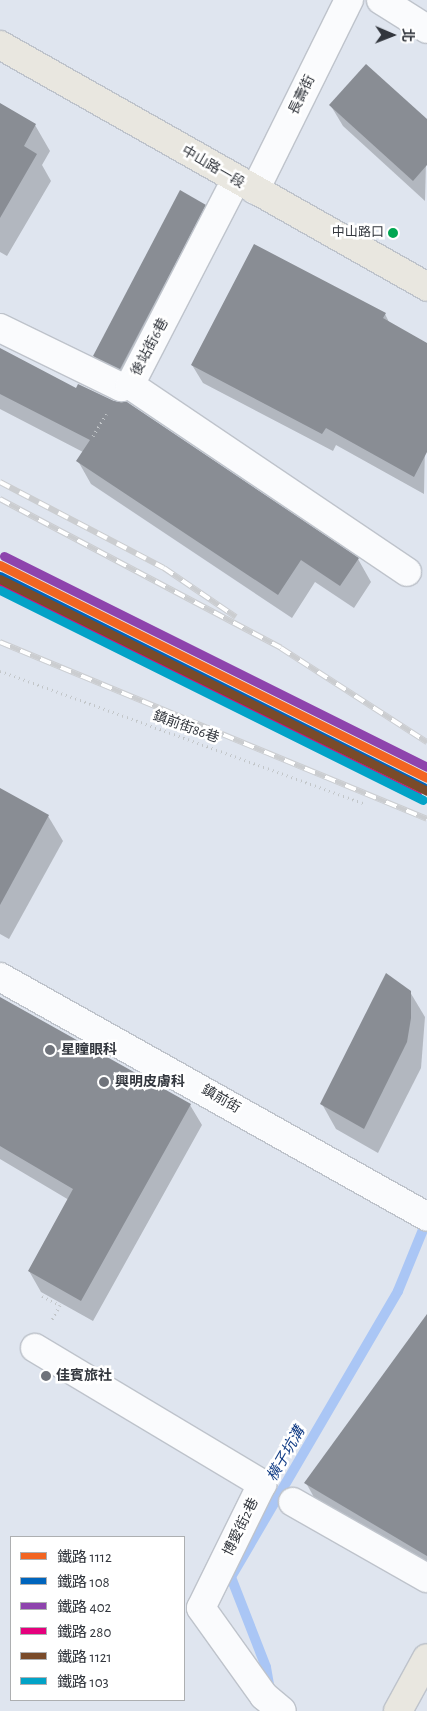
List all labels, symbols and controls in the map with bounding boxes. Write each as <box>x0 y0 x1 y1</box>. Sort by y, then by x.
north arrow <box>367 10 417 60</box>
text: 北 <box>400 28 414 42</box>
street label: 長壽街 <box>285 72 319 118</box>
street label: 中山路一段 <box>178 142 248 192</box>
place label: 中山路口 <box>332 225 384 241</box>
marker: 中山路口 <box>388 228 398 238</box>
street label: 後站街6巷 <box>128 315 172 379</box>
street label: 鎮前街86巷 <box>151 707 221 747</box>
place label: 星瞳眼科 <box>61 1042 117 1058</box>
marker: 星瞳眼科 <box>43 1043 57 1057</box>
place label: 興明皮膚科 <box>115 1074 185 1090</box>
marker: 興明皮膚科 <box>97 1075 111 1089</box>
street label: 鎮前街 <box>199 1081 243 1117</box>
place label: 佳賓旅社 <box>56 1368 112 1384</box>
marker: 佳賓旅社 <box>40 1370 52 1382</box>
water label: 橫子坑溝 <box>263 1424 309 1484</box>
street label: 博愛街2巷 <box>220 1495 262 1559</box>
legend <box>10 1536 185 1701</box>
text: 鐵路 1112 <box>57 1550 112 1565</box>
text: 鐵路 108 <box>57 1575 110 1590</box>
text: 鐵路 402 <box>57 1600 111 1615</box>
text: 鐵路 280 <box>57 1625 111 1640</box>
text: 鐵路 1121 <box>57 1650 112 1665</box>
text: 鐵路 103 <box>57 1675 109 1690</box>

